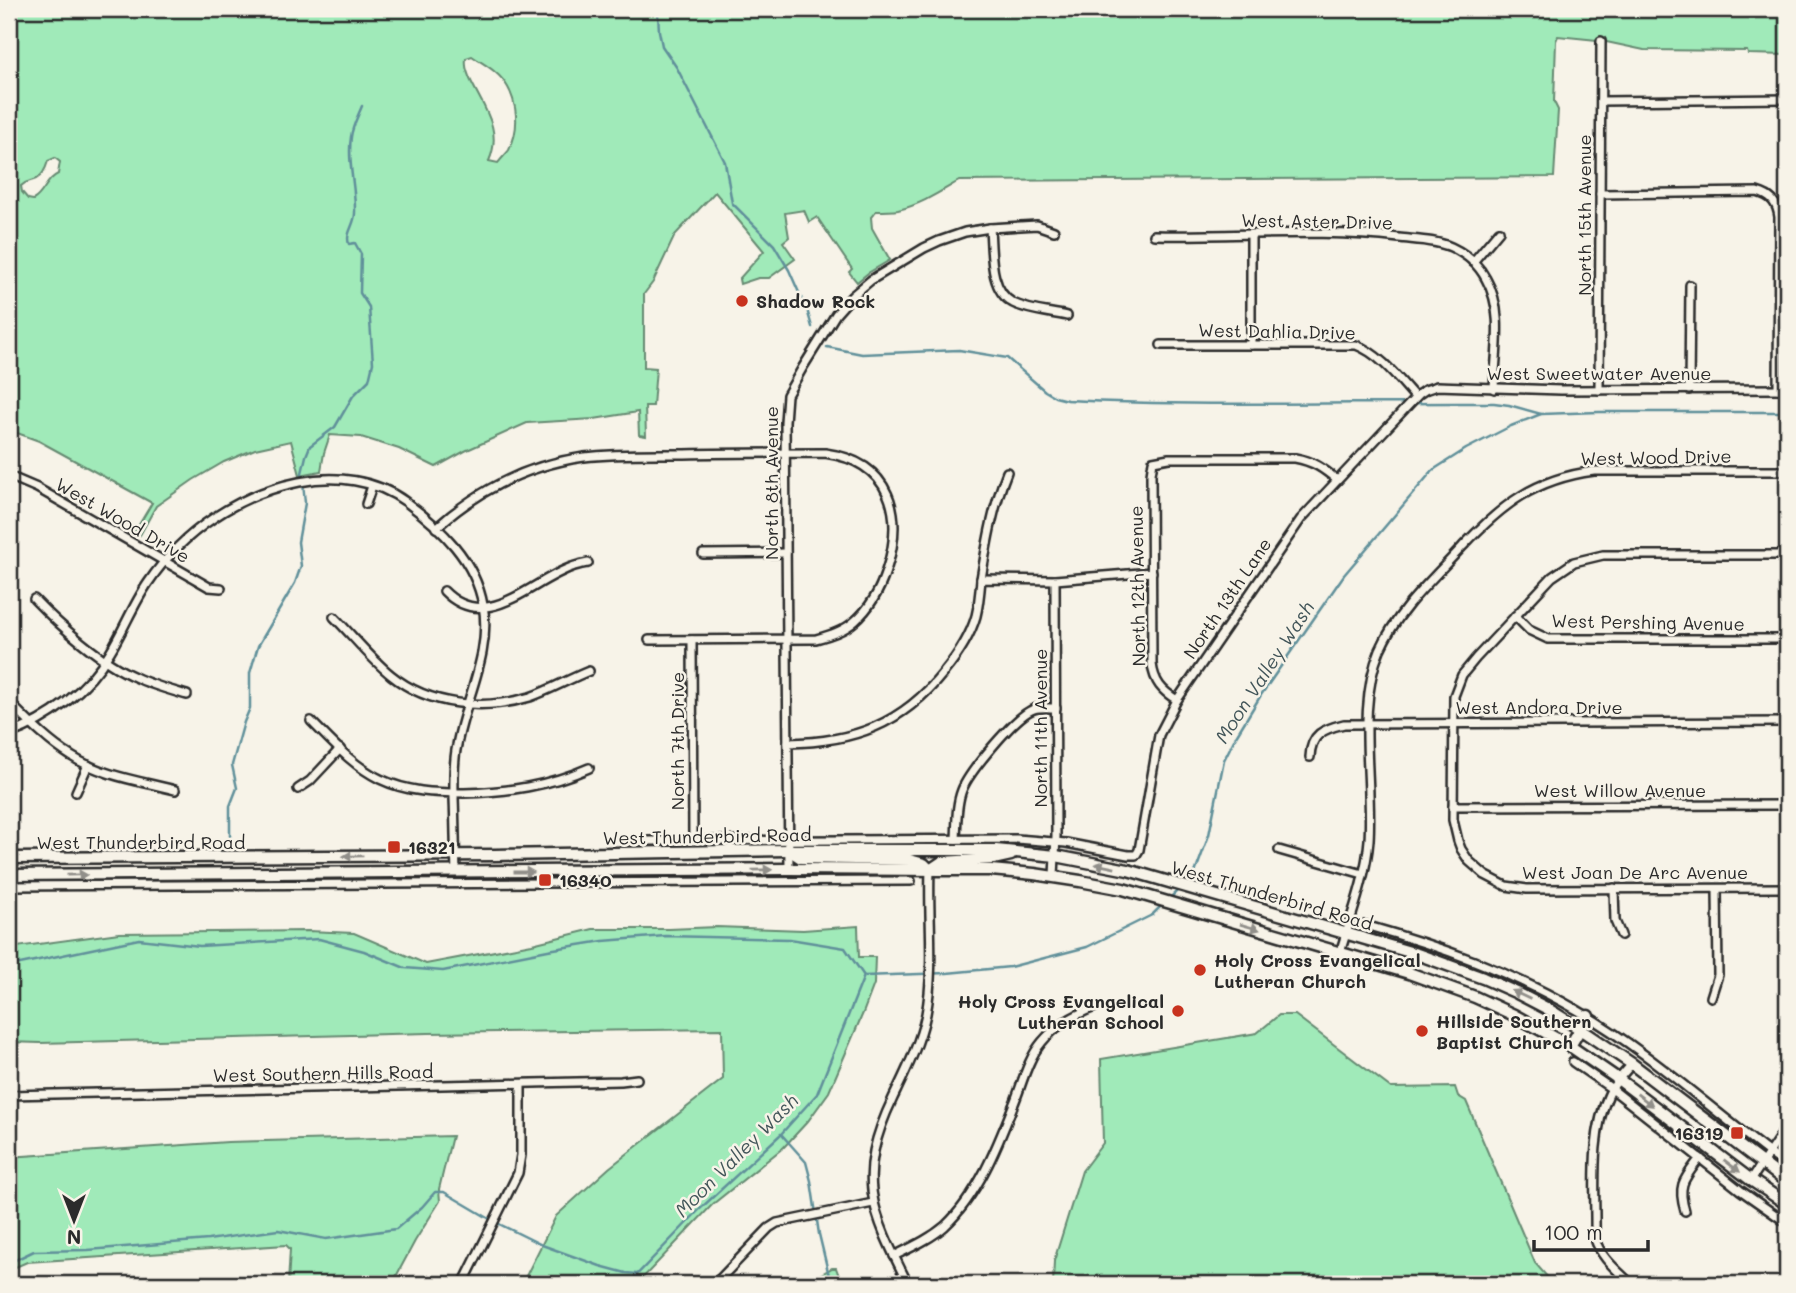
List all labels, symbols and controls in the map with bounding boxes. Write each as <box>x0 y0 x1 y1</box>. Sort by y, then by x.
street label: North 15th Avenue <box>1572 134 1596 296</box>
street label: West Aster Drive <box>1241 208 1393 234</box>
place label: Shadow Rock <box>756 289 875 313</box>
marker: Shadow Rock <box>734 293 750 309</box>
street label: West Dahlia Drive <box>1198 318 1356 344</box>
street label: West Sweetwater Avenue <box>1487 361 1712 385</box>
street label: North 8th Avenue <box>759 406 783 560</box>
street label: West Wood Drive <box>1580 444 1732 470</box>
street label: West Wood Drive <box>51 472 195 568</box>
street label: North 12th Avenue <box>1124 505 1150 667</box>
street label: North 13th Lane <box>1178 533 1276 663</box>
water label: Moon Valley Wash <box>1209 596 1319 748</box>
street label: West Pershing Avenue <box>1551 608 1745 636</box>
street label: North 11th Avenue <box>1028 648 1052 808</box>
street label: North 7th Drive <box>665 672 689 810</box>
street label: West Andora Drive <box>1455 695 1623 719</box>
street label: West Willow Avenue <box>1534 778 1706 802</box>
street label: West Thunderbird Road <box>602 822 812 850</box>
street label: West Thunderbird Road <box>37 830 245 854</box>
place label: 16321 <box>408 835 456 859</box>
marker: 16321 <box>386 839 402 855</box>
one-way arrow <box>342 850 364 862</box>
street label: West Thunderbird Road <box>1168 855 1376 935</box>
one-way arrow <box>1094 860 1116 871</box>
street label: West Joan De Arc Avenue <box>1522 860 1748 884</box>
one-way arrow <box>751 864 773 876</box>
one-way arrow <box>513 866 535 878</box>
place label: 16340 <box>559 868 612 892</box>
one-way arrow <box>66 869 88 881</box>
marker: 16340 <box>537 872 553 888</box>
one-way arrow <box>1239 922 1260 932</box>
place label: Holy Cross Evangelical Lutheran Church <box>1214 948 1421 993</box>
marker: Holy Cross Evangelical Lutheran Church <box>1192 962 1208 978</box>
place label: Holy Cross Evangelical Lutheran School <box>957 989 1164 1034</box>
one-way arrow <box>1511 990 1531 1001</box>
marker: Holy Cross Evangelical Lutheran School <box>1170 1003 1186 1019</box>
place label: Hillside Southern Baptist Church <box>1436 1009 1591 1054</box>
marker: Hillside Southern Baptist Church <box>1414 1023 1430 1039</box>
street label: West Southern Hills Road <box>212 1059 434 1087</box>
water label: Moon Valley Wash <box>669 1088 803 1222</box>
one-way arrow <box>1636 1092 1654 1106</box>
place label: 16319 <box>1675 1121 1723 1145</box>
marker: 16319 <box>1729 1125 1745 1141</box>
one-way arrow <box>1722 1158 1740 1173</box>
north arrow <box>38 1184 108 1254</box>
scale bar <box>1534 1209 1647 1253</box>
text: 100 m <box>1544 1218 1603 1245</box>
text: N <box>67 1225 81 1250</box>

